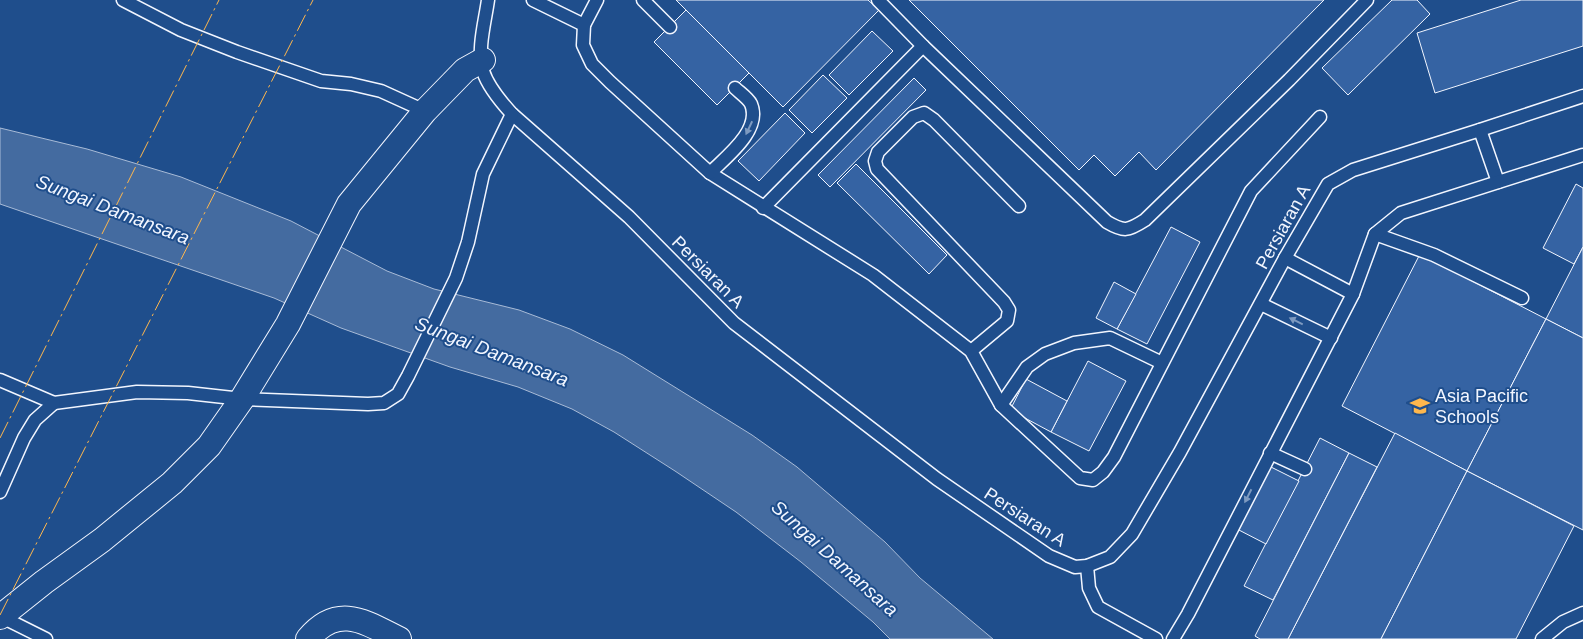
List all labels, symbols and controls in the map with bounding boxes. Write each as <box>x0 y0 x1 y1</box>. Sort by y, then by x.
one-way arrow <box>745 121 753 135</box>
water label: Sungai Damansara <box>33 171 193 248</box>
street label: Persiaran A <box>1252 181 1314 273</box>
street label: Persiaran A <box>668 232 748 312</box>
water label: Sungai Damansara <box>412 313 572 390</box>
one-way arrow <box>1289 317 1303 325</box>
place label: Asia Pacific Schools <box>1435 386 1528 427</box>
school or university icon: Asia Pacific Schools <box>1409 395 1431 417</box>
street label: Persiaran A <box>981 483 1069 551</box>
one-way arrow <box>1244 489 1252 504</box>
water label: Sungai Damansara <box>767 496 902 621</box>

